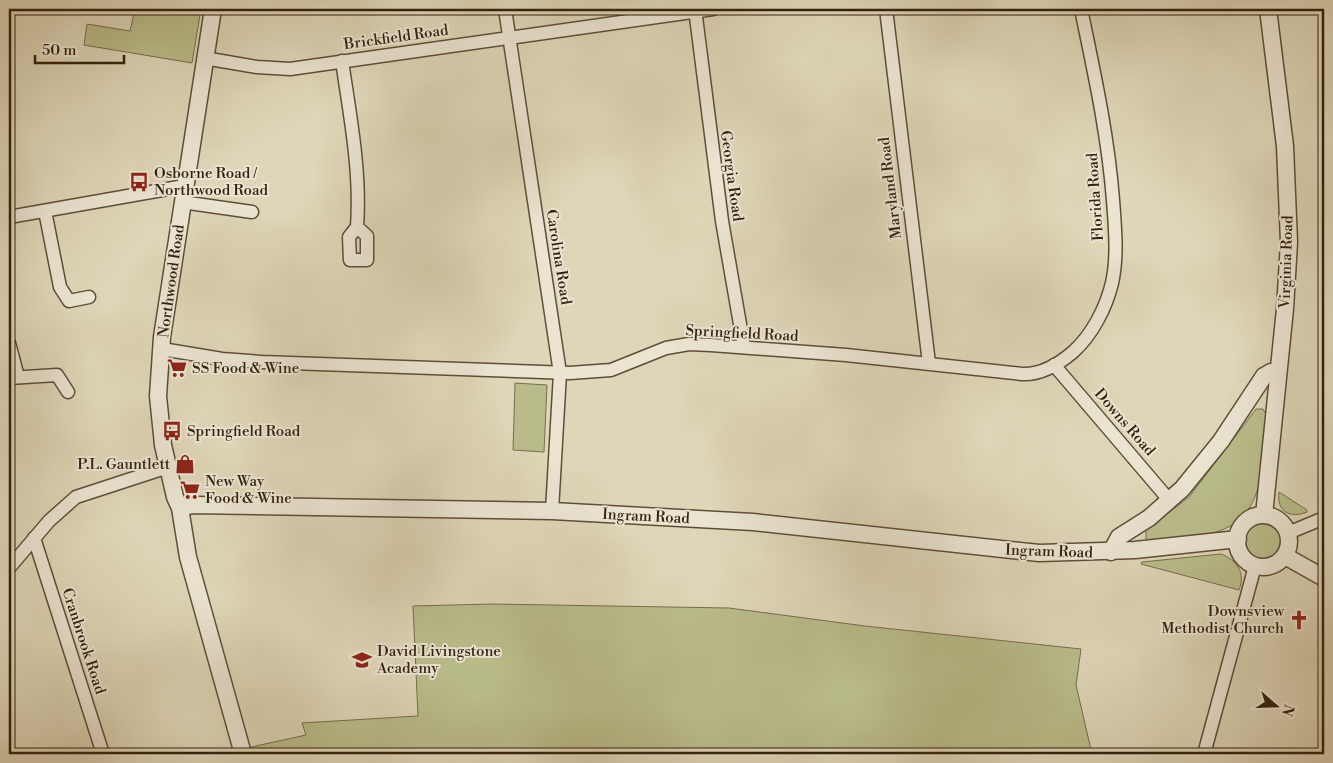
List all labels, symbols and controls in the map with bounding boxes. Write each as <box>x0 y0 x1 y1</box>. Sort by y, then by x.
street label: Brickfield Road <box>342 21 450 54</box>
scale bar <box>35 32 124 64</box>
text: 50 m <box>42 41 76 60</box>
street label: Georgia Road <box>716 129 747 223</box>
street label: Maryland Road <box>875 135 906 240</box>
street label: Florida Road <box>1083 152 1108 242</box>
place label: Osborne Road / Northwood Road <box>154 164 269 200</box>
bus stop icon: Osborne Road / Northwood Road <box>128 171 150 193</box>
street label: Carolina Road <box>542 208 576 307</box>
street label: Virginia Road <box>1275 215 1298 310</box>
street label: Northwood Road <box>154 223 189 339</box>
street label: Springfield Road <box>685 321 800 346</box>
supermarket icon: SS Food & Wine <box>166 357 188 379</box>
place label: SS Food & Wine <box>192 359 299 378</box>
street label: Downs Road <box>1090 385 1160 460</box>
bus stop icon: Springfield Road <box>161 420 183 442</box>
place label: Springfield Road <box>187 422 301 441</box>
shop icon: P.L. Gauntlett <box>174 453 196 475</box>
place label: P.L. Gauntlett <box>77 455 171 474</box>
place label: New Way Food & Wine <box>205 472 292 508</box>
supermarket icon: New Way Food & Wine <box>179 479 201 501</box>
street label: Ingram Road <box>602 505 691 528</box>
street label: Ingram Road <box>1005 540 1094 563</box>
street label: Cranbrook Road <box>57 586 110 697</box>
place label: Downsview Methodist Church <box>1161 602 1285 638</box>
church icon: Downsview Methodist Church <box>1288 609 1310 631</box>
place label: David Livingstone Academy <box>376 642 501 678</box>
school or university icon: David Livingstone Academy <box>351 649 373 671</box>
north arrow <box>1250 680 1300 730</box>
text: N <box>1277 702 1298 718</box>

